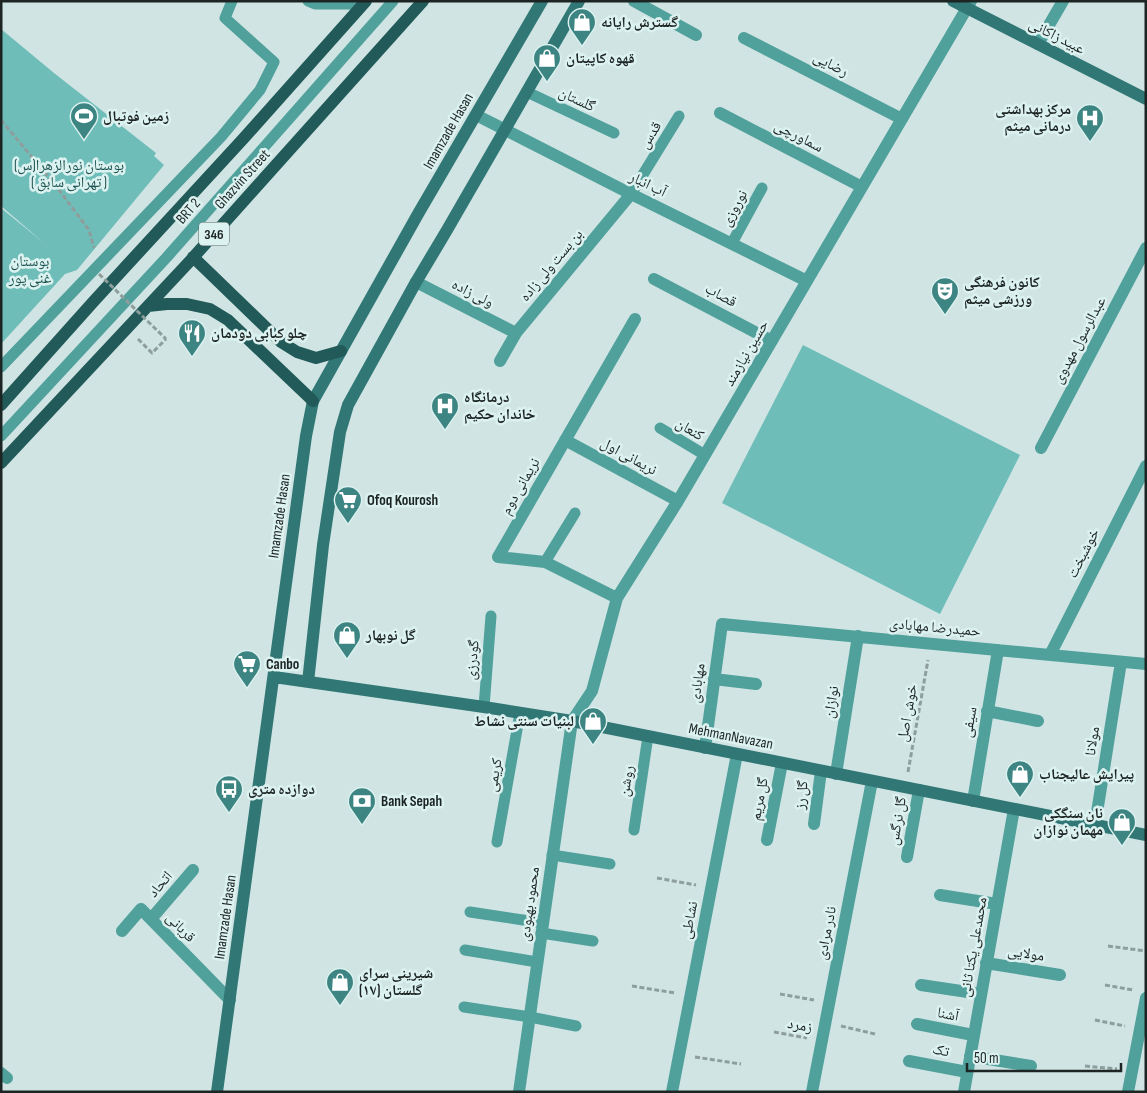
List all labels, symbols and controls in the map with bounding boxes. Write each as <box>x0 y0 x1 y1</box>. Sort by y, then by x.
shop icon: گسترش رایانه <box>567 7 597 46</box>
place label: گسترش رایانه <box>601 13 679 32</box>
street label: عبید زاکانی <box>1025 14 1088 59</box>
shop icon: قهوه کاپیتان <box>532 43 562 82</box>
street label: رضایی <box>810 48 852 81</box>
place label: قهوه کاپیتان <box>566 49 635 68</box>
street label: گلستان <box>556 83 598 116</box>
street label: Imamzade Hasan <box>419 90 478 173</box>
place label: مرکز بهداشتی درمانی میثم <box>995 100 1071 136</box>
sports icon: زمین فوتبال <box>69 101 99 140</box>
hospital icon: مرکز بهداشتی درمانی میثم <box>1075 103 1105 142</box>
place label: زمین فوتبال <box>103 107 170 126</box>
street label: سماورچی <box>771 116 827 157</box>
street label: قدس <box>635 118 666 152</box>
street label: Ghazvin Street <box>210 145 275 213</box>
park label: بوستان نورالزهرا(س) ( تهرانی سابق ) <box>14 156 124 192</box>
street label: آب انبار <box>625 167 671 202</box>
street label: نوروزی <box>717 187 752 230</box>
street label: BRT 2 <box>172 195 205 228</box>
road number: 346 <box>199 222 229 245</box>
street label: بن بست ولی زاده <box>516 225 587 305</box>
park label: بوستان غنی پور <box>8 252 52 288</box>
place label: کانون فرهنگی ورزشی میثم <box>964 273 1040 309</box>
street label: ولی زاده <box>449 275 497 312</box>
theatre icon: کانون فرهنگی ورزشی میثم <box>930 276 960 315</box>
street label: قصاب <box>702 279 740 312</box>
street label: عبدالرسول مهدوی <box>1049 293 1111 387</box>
street label: حسین نیازمند <box>720 316 773 390</box>
restaurant icon: چلو کبابی دودمان <box>177 318 207 357</box>
place label: چلو کبابی دودمان <box>211 324 307 343</box>
place label: درمانگاه خاندان حکیم <box>464 388 536 424</box>
hospital icon: درمانگاه خاندان حکیم <box>430 391 460 430</box>
street label: کنعان <box>672 414 707 445</box>
street label: نریمانی اول <box>597 433 660 480</box>
street label: نریمانی دوم <box>497 454 544 518</box>
street label: Imamzade Hasan <box>264 473 295 559</box>
supermarket icon: Ofoq Kourosh <box>333 485 363 524</box>
place label: Ofoq Kourosh <box>367 491 438 510</box>
street label: خوشبخت <box>1063 525 1104 581</box>
street label: حمیدرضا مهابادی <box>888 614 982 641</box>
shop icon: گل نوبهار <box>332 620 362 659</box>
place label: گل نوبهار <box>365 626 416 645</box>
street label: گودرزی <box>461 639 484 681</box>
supermarket icon: Canbo <box>232 649 262 688</box>
place label: Canbo <box>266 655 299 674</box>
street label: مهابادی <box>685 662 710 704</box>
street label: خوش اصل <box>893 682 922 743</box>
street label: نوازان <box>820 684 843 720</box>
street label: سیفی <box>957 705 982 739</box>
shop icon: لبنیات سنتی نشاط <box>578 706 608 745</box>
place label: لبنیات سنتی نشاط <box>474 712 574 731</box>
street label: MehmanNavazan <box>687 719 775 754</box>
street label: مولانا <box>1081 725 1104 757</box>
street label: کریمی <box>482 757 507 793</box>
shop icon: پیرایش عالیجناب <box>1005 759 1035 798</box>
street label: روشن <box>615 764 638 798</box>
place label: پیرایش عالیجناب <box>1039 765 1134 784</box>
bus stop icon: دوازده متری <box>214 774 244 813</box>
street label: گل مریم <box>746 776 773 822</box>
street label: گل رز <box>790 779 813 812</box>
place label: دوازده متری <box>248 780 315 799</box>
bank icon: Bank Sepah <box>347 786 377 825</box>
place label: Bank Sepah <box>381 792 442 811</box>
street label: گل نرگس <box>884 795 911 847</box>
place label: نان سنگکی مهمان‌ نوازان <box>1033 804 1103 840</box>
shop icon: نان سنگکی مهمان‌ نوازان <box>1107 807 1137 846</box>
street label: محمود بهبودی <box>515 865 544 943</box>
street label: اتحاد <box>144 867 177 901</box>
street label: Imamzade Hasan <box>210 874 241 960</box>
street label: محمدعلی یکتا ثانی <box>955 896 992 999</box>
street label: نشاطی <box>677 900 702 941</box>
street label: نادر مرادی <box>812 905 841 962</box>
street label: قربانی <box>162 908 200 946</box>
street label: مولایی <box>1006 941 1046 966</box>
place label: شیرینی سرای گلستان (۱۷) <box>359 964 433 1000</box>
shop icon: شیرینی سرای گلستان (۱۷) <box>325 967 355 1006</box>
street label: آشنا <box>935 1003 961 1026</box>
street label: زمرد <box>786 1014 814 1037</box>
street label: تک <box>931 1040 952 1062</box>
scale bar <box>967 1040 1121 1072</box>
text: 50 m <box>974 1049 999 1068</box>

